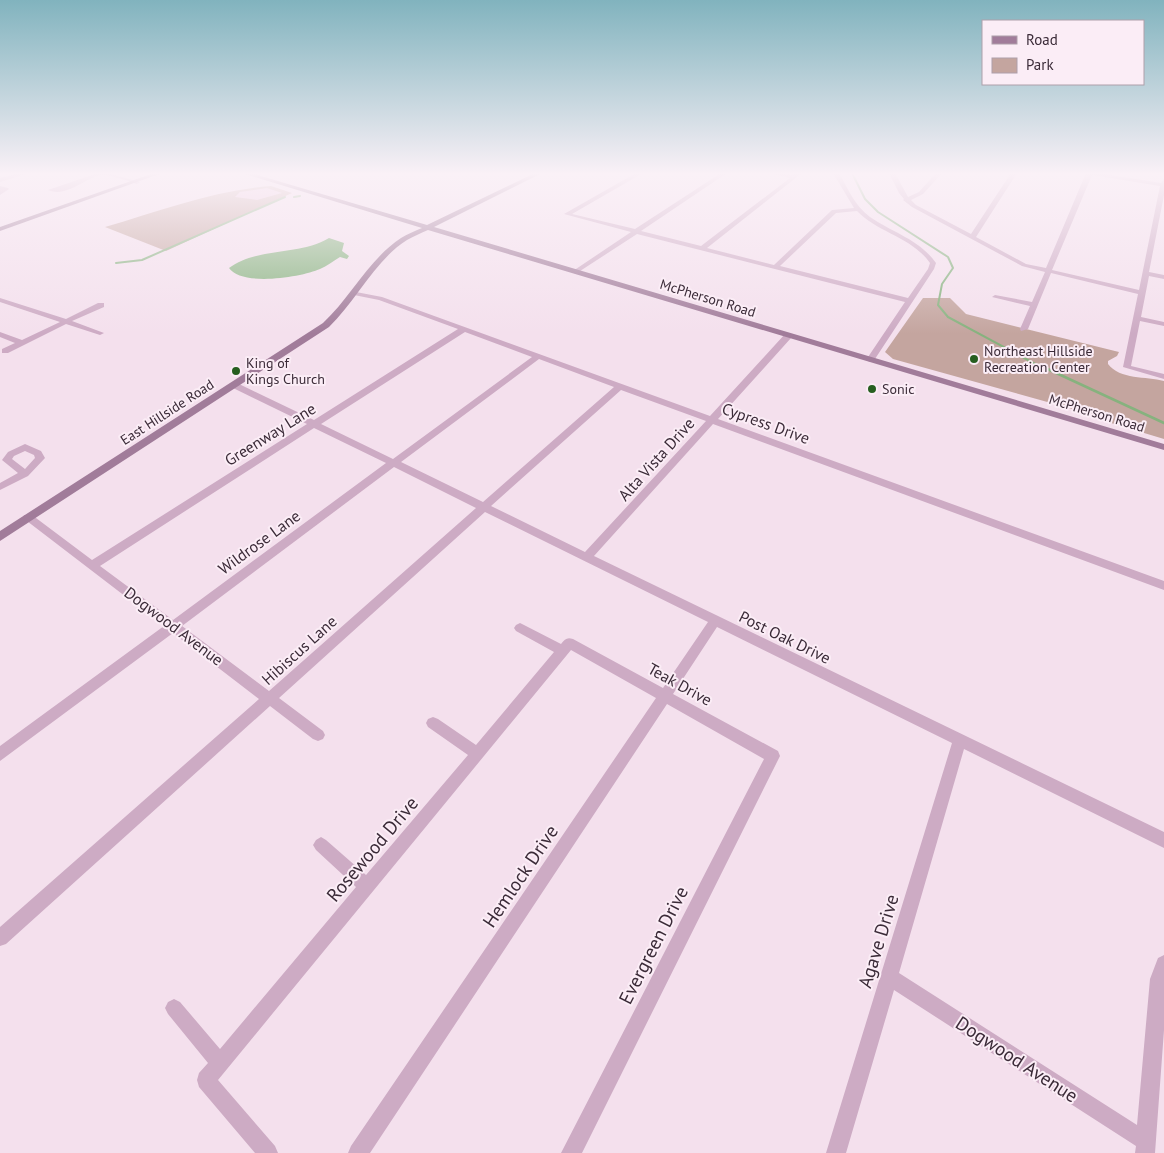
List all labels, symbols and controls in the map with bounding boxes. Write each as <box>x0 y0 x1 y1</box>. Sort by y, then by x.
legend <box>982 20 1144 85</box>
text: Road <box>1026 30 1058 49</box>
text: Park <box>1026 55 1054 74</box>
street label: McPherson Road <box>658 275 758 321</box>
place label: Northeast Hillside Recreation Center <box>984 342 1093 376</box>
marker: Northeast Hillside Recreation Center <box>968 353 980 365</box>
place label: King of Kings Church <box>246 354 325 388</box>
marker: King of Kings Church <box>230 365 242 377</box>
street label: East Hillside Road <box>117 375 217 449</box>
place label: Sonic <box>882 380 915 398</box>
marker: Sonic <box>866 383 878 395</box>
street label: McPherson Road <box>1047 390 1147 436</box>
street label: Greenway Lane <box>221 398 319 470</box>
street label: Cypress Drive <box>719 398 813 448</box>
street label: Alta Vista Drive <box>614 413 698 505</box>
street label: Wildrose Lane <box>214 505 304 579</box>
street label: Dogwood Avenue <box>121 582 227 670</box>
street label: Post Oak Drive <box>736 606 834 668</box>
street label: Hibiscus Lane <box>257 611 341 689</box>
street label: Teak Drive <box>644 658 716 710</box>
street label: Rosewood Drive <box>321 791 423 907</box>
street label: Hemlock Drive <box>477 820 563 932</box>
street label: Evergreen Drive <box>613 882 693 1008</box>
street label: Agave Drive <box>852 891 904 991</box>
street label: Dogwood Avenue <box>951 1011 1083 1107</box>

